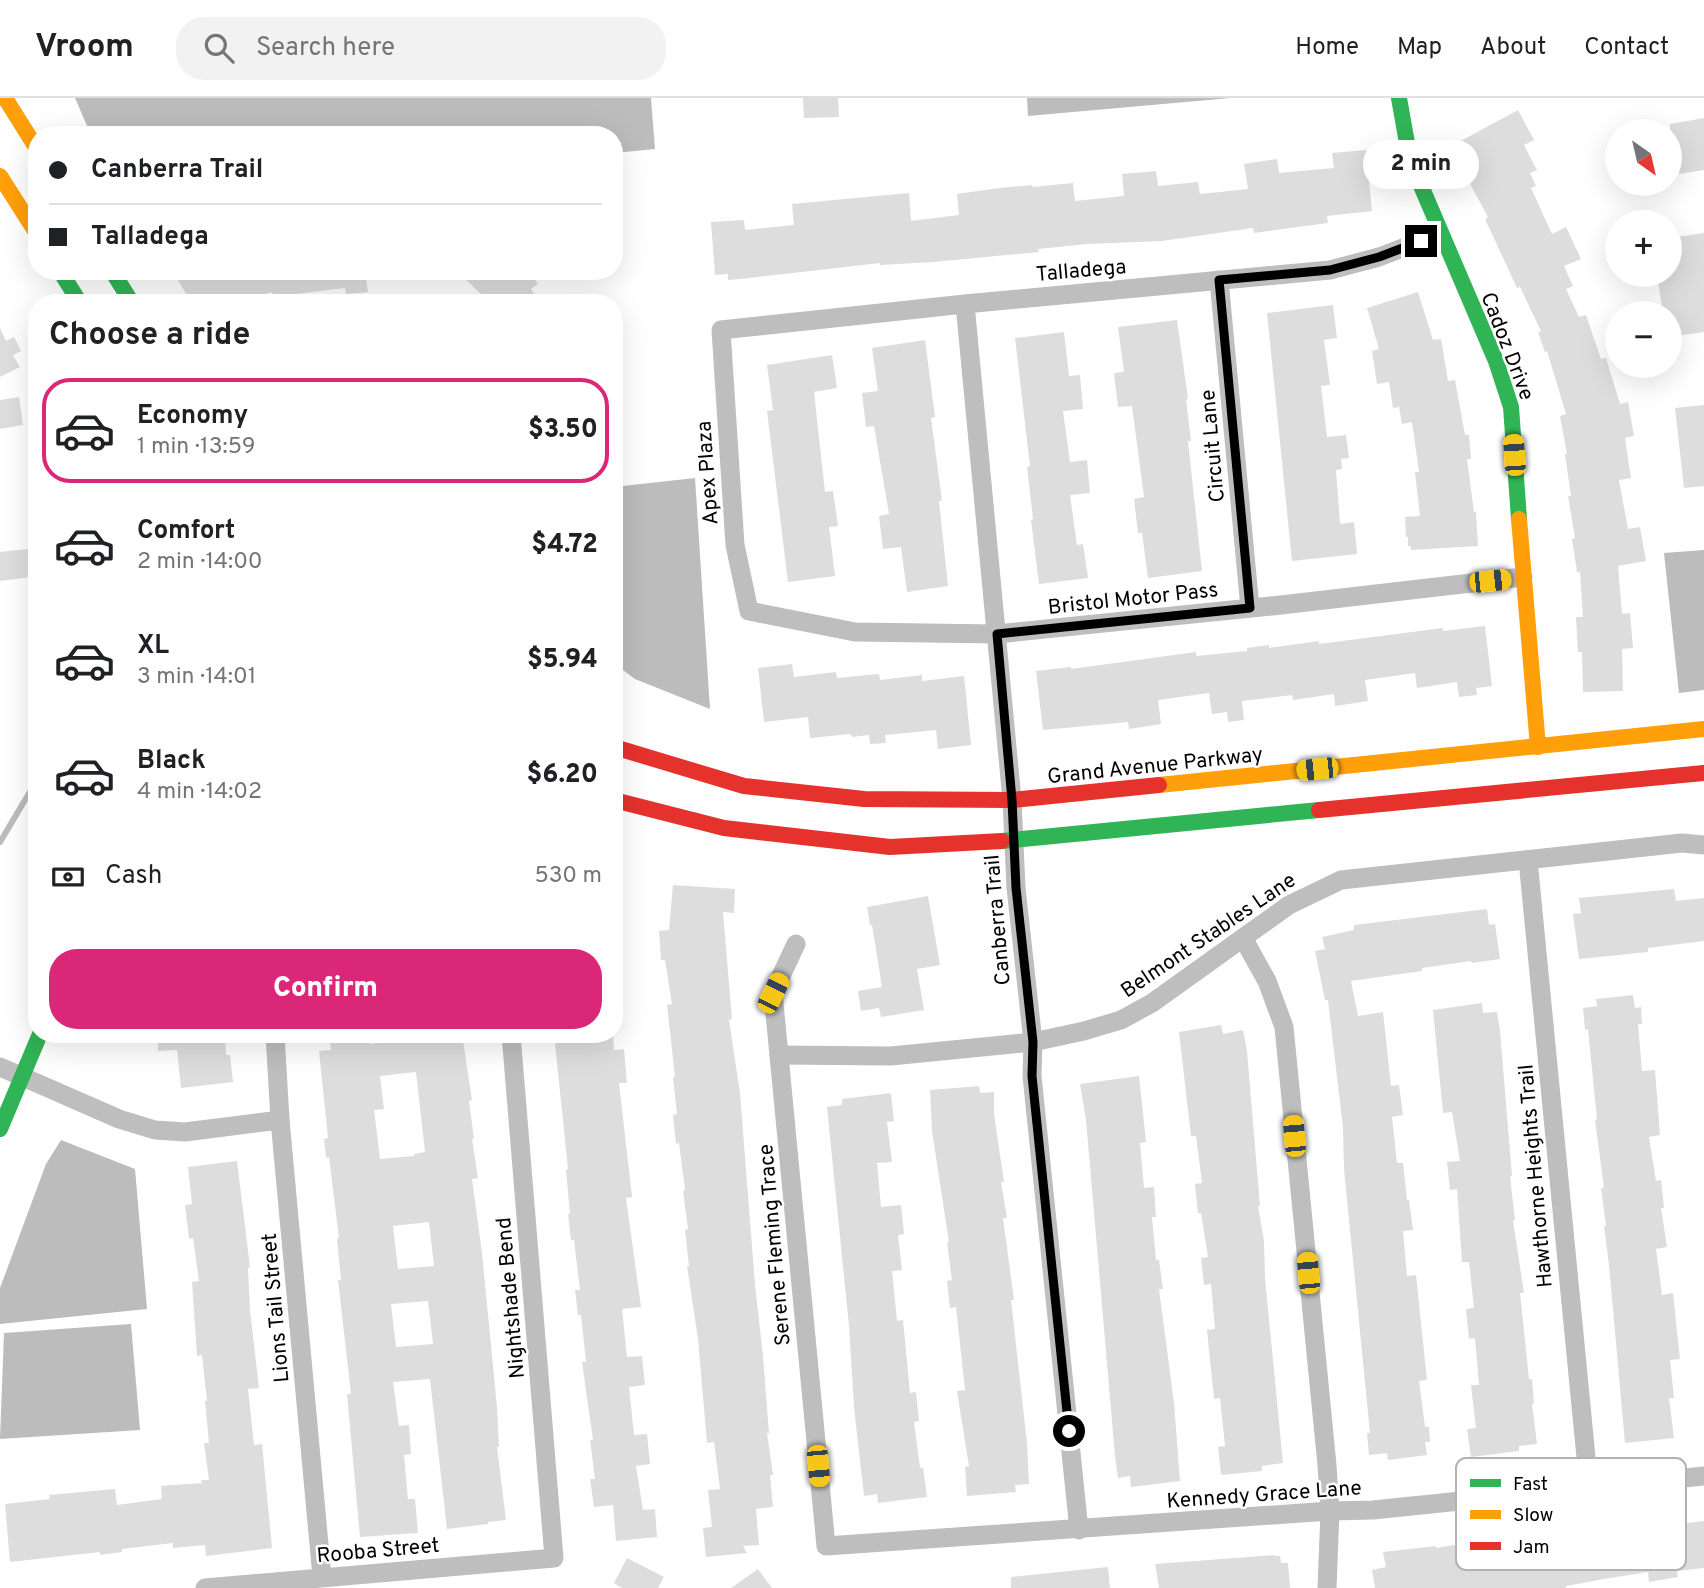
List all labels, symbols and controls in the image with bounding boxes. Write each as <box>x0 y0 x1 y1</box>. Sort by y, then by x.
search box <box>176 17 666 80</box>
text: Vroom <box>35 27 134 69</box>
icon: search <box>200 29 238 67</box>
text: Search here <box>256 32 395 65</box>
text: Home <box>1295 33 1359 63</box>
text: Map <box>1397 33 1442 63</box>
text: About <box>1480 33 1546 63</box>
text: Contact <box>1584 33 1669 63</box>
north arrow <box>1605 119 1682 196</box>
map controls <box>1605 119 1682 378</box>
callout: 2 min <box>1363 139 1479 188</box>
text: 2 min <box>1391 150 1451 179</box>
text: Canberra Trail <box>91 154 263 187</box>
button: + <box>1605 210 1682 287</box>
text: Talladega <box>91 221 209 254</box>
route end <box>1405 225 1437 257</box>
street label: Talladega <box>1035 254 1128 289</box>
street label: Cadoz Drive <box>1474 289 1540 404</box>
button: − <box>1605 301 1682 378</box>
text: Choose a ride <box>49 316 250 356</box>
street label: Circuit Lane <box>1195 388 1232 504</box>
icon: car <box>53 399 116 462</box>
text: Economy <box>137 400 248 433</box>
text: $3.50 <box>528 414 598 447</box>
street label: Apex Plaza <box>691 420 726 526</box>
text: 1 min · 13:59 <box>137 433 255 462</box>
car <box>1503 433 1526 477</box>
icon: car <box>53 514 116 577</box>
text: Comfort <box>137 515 235 548</box>
text: $4.72 <box>531 529 598 562</box>
text: 2 min · 14:00 <box>137 548 263 577</box>
car <box>1469 568 1512 594</box>
street label: Bristol Motor Pass <box>1047 577 1220 622</box>
icon: car <box>53 629 116 692</box>
text: XL <box>137 630 169 663</box>
text: $5.94 <box>527 644 598 677</box>
text: 3 min · 14:01 <box>137 663 256 692</box>
street label: Grand Avenue Parkway <box>1046 742 1264 791</box>
icon: car <box>53 744 116 807</box>
text: Black <box>137 745 206 778</box>
car <box>1296 756 1339 782</box>
text: $6.20 <box>526 759 598 792</box>
text: 4 min · 14:02 <box>137 778 262 807</box>
street label: Canberra Trail <box>979 853 1018 986</box>
icon: cash <box>49 858 87 896</box>
text: Cash <box>105 860 162 893</box>
text: 530 m <box>534 862 602 891</box>
street label: Belmont Stables Lane <box>1116 868 1302 1005</box>
button: Confirm <box>49 949 602 1029</box>
car <box>755 970 792 1016</box>
street label: Hawthorne Heights Trail <box>1513 1063 1560 1289</box>
car <box>1282 1114 1307 1158</box>
street label: Serene Fleming Trace <box>753 1143 798 1347</box>
street label: Nightshade Bend <box>491 1216 532 1380</box>
street label: Lions Tail Street <box>257 1232 296 1384</box>
car <box>1296 1251 1321 1295</box>
route start <box>1053 1415 1085 1447</box>
car <box>806 1444 831 1488</box>
legend <box>1456 1458 1686 1570</box>
text: Fast <box>1513 1473 1548 1497</box>
street label: Kennedy Grace Lane <box>1166 1475 1363 1516</box>
text: Slow <box>1513 1504 1553 1528</box>
street label: Rooba Street <box>316 1533 441 1570</box>
text: Jam <box>1513 1536 1550 1560</box>

